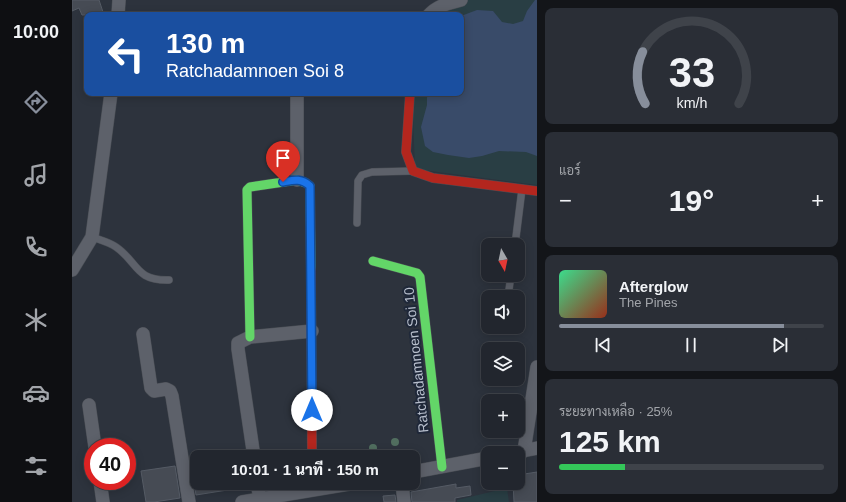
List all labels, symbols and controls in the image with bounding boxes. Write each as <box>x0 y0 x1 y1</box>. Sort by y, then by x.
text: 10:00 <box>13 22 59 42</box>
icon: left <box>100 28 152 80</box>
text: 130 m <box>166 28 245 59</box>
text: 33 <box>668 49 715 96</box>
text: Ratchadamnoen Soi 8 <box>166 61 344 81</box>
icon: directions <box>22 88 50 116</box>
text: km/h <box>676 94 707 110</box>
pin <box>266 141 300 182</box>
icon: arrive <box>272 147 294 169</box>
icon: music <box>22 161 50 189</box>
text: แอร์ <box>559 163 580 178</box>
text: 19° <box>669 184 714 217</box>
text: − <box>559 188 572 213</box>
text: + <box>811 188 824 213</box>
icon: phone <box>22 233 50 261</box>
north arrow <box>481 238 525 282</box>
map controls <box>481 238 525 490</box>
text: Afterglow <box>619 278 688 295</box>
street label: Ratchadamnoen Soi 10 <box>400 286 432 434</box>
button: sound <box>481 290 525 334</box>
text: The Pines <box>619 295 678 310</box>
icon: climate <box>22 306 50 334</box>
icon: previous <box>592 334 614 356</box>
icon: pause <box>680 334 702 356</box>
icon: next <box>769 334 791 356</box>
button: layers <box>481 342 525 386</box>
icon: car <box>22 379 50 407</box>
position arrow <box>291 389 333 431</box>
button: + <box>481 394 525 438</box>
text: ระยะทางเหลือ · 25% <box>559 404 672 419</box>
text: 125 km <box>559 425 661 458</box>
speed limit sign: 40 <box>84 438 136 490</box>
button: − <box>481 446 525 490</box>
icon: filters <box>22 452 50 480</box>
text: 10:01 · 1 นาที · 150 m <box>231 461 379 478</box>

